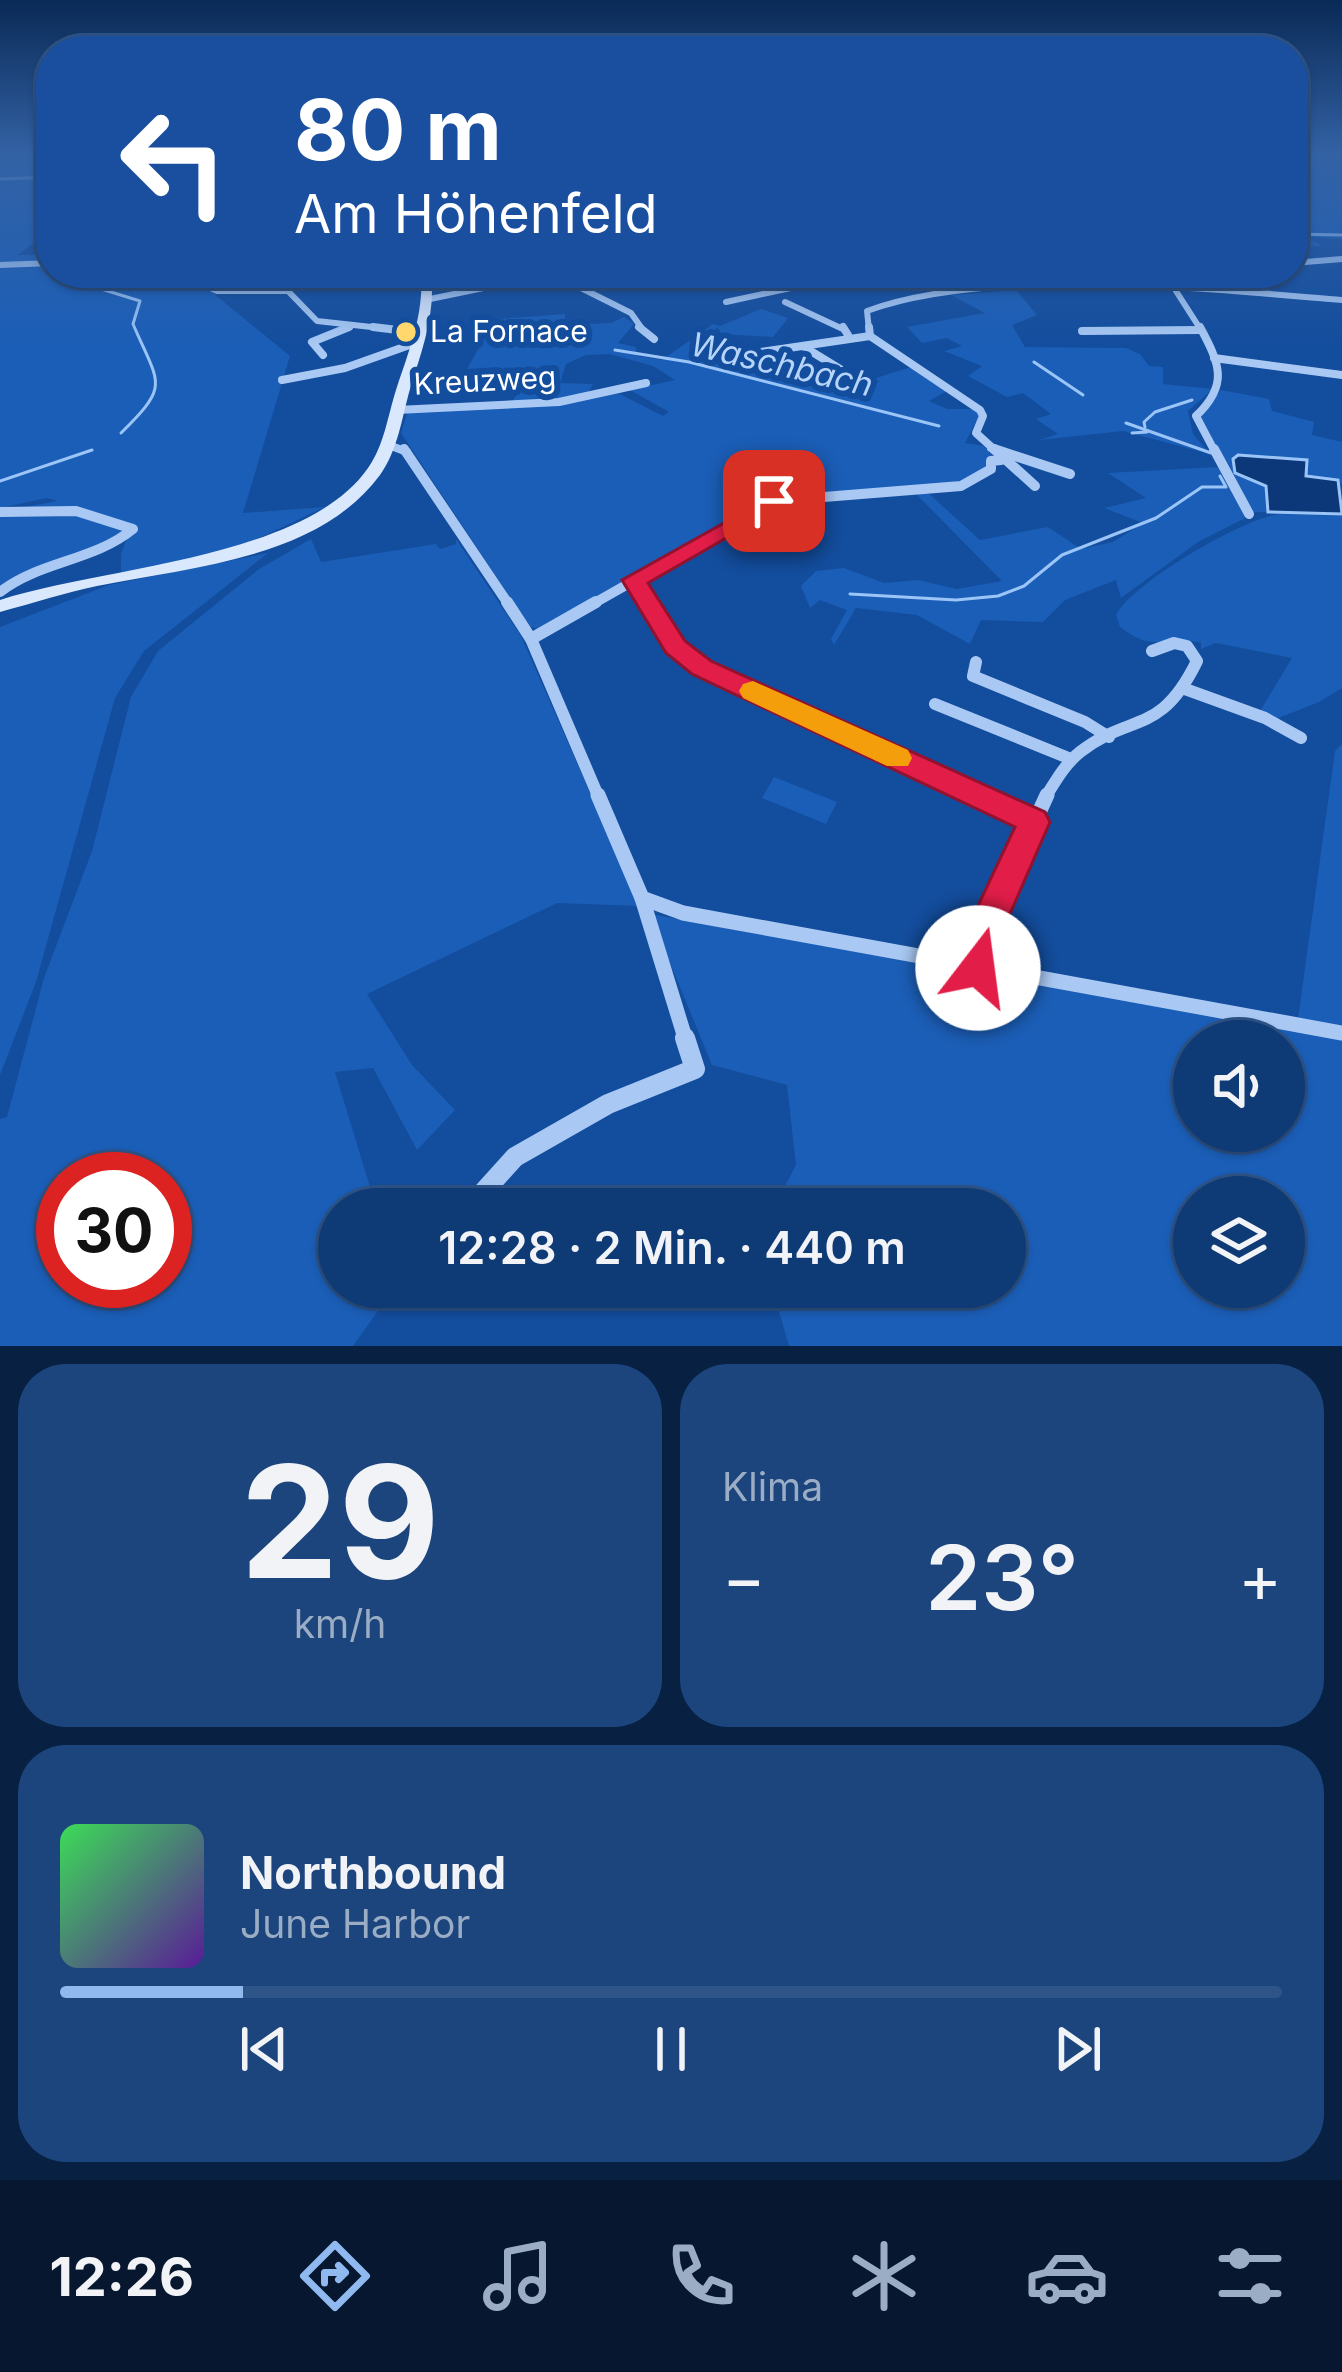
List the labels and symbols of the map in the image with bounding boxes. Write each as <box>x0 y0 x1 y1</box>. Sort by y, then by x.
place label: La Fornace <box>430 313 588 349</box>
marker: La Fornace <box>393 319 419 345</box>
water label: Waschbach <box>687 324 877 404</box>
street label: Kreuzweg <box>413 358 557 402</box>
pin <box>723 450 825 552</box>
position arrow <box>915 905 1041 1031</box>
speed limit sign: 30 <box>36 1152 192 1308</box>

